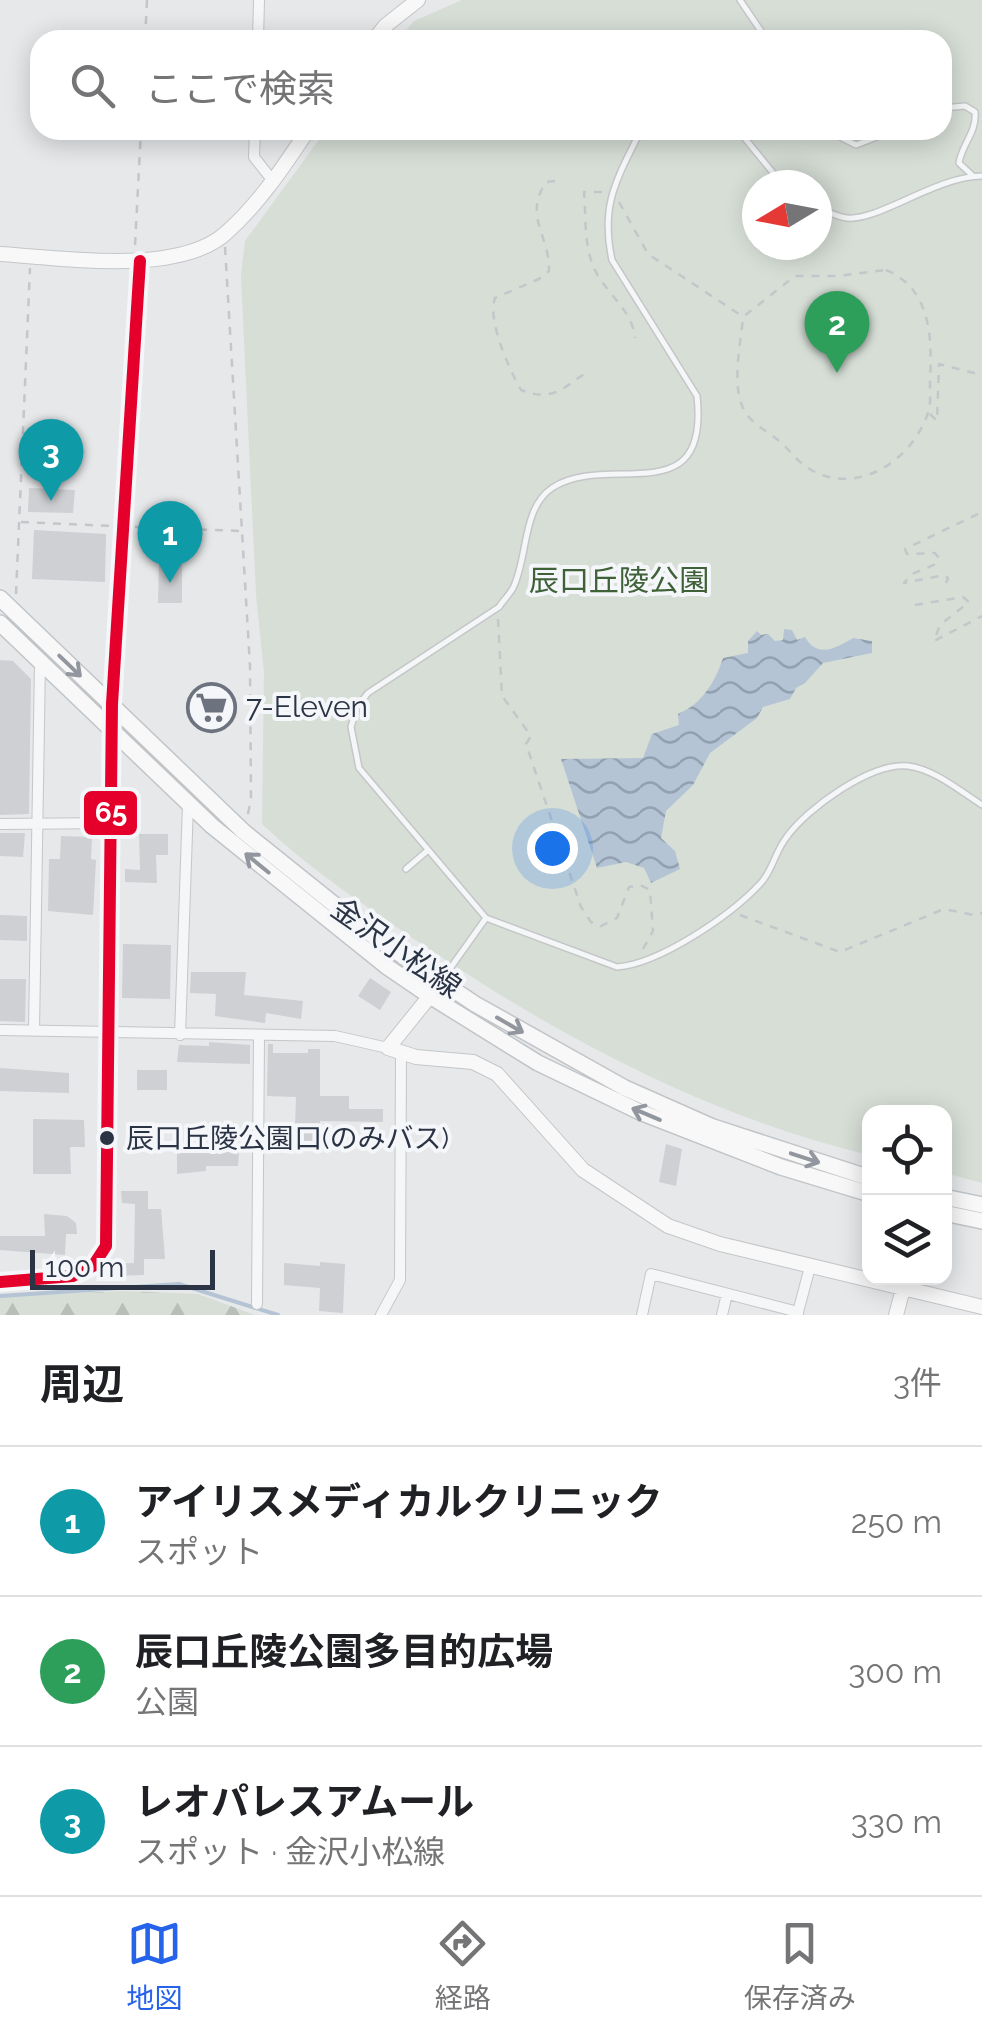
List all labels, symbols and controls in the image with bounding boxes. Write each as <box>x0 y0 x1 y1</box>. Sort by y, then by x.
search box <box>30 30 952 140</box>
icon: search <box>65 58 120 113</box>
text: ここで検索 <box>145 66 335 111</box>
north arrow <box>742 170 832 260</box>
pin: 2 <box>804 290 870 373</box>
pin: 3 <box>18 418 84 501</box>
pin: 1 <box>138 500 202 583</box>
park label: 辰口丘陵公園 <box>529 563 709 598</box>
one-way arrow <box>57 653 82 677</box>
supermarket icon: 7-Eleven <box>185 681 237 733</box>
place label: 7-Eleven <box>246 689 368 724</box>
line badge: 65 <box>82 789 139 837</box>
text: 65 <box>95 796 127 829</box>
your location <box>527 823 578 874</box>
one-way arrow <box>245 852 271 874</box>
street label: 金沢小松線 <box>325 890 468 1005</box>
one-way arrow <box>495 1015 524 1035</box>
one-way arrow <box>631 1104 662 1122</box>
map controls <box>862 1105 952 1285</box>
button: locate <box>862 1105 952 1195</box>
place label: 辰口丘陵公園口(のみバス) <box>126 1122 449 1155</box>
marker: 辰口丘陵公園口(のみバス) <box>97 1128 117 1148</box>
one-way arrow <box>789 1150 821 1168</box>
button: layers <box>862 1195 952 1285</box>
scale bar <box>30 1245 215 1290</box>
text: 100 m <box>45 1251 124 1284</box>
text: 周辺 <box>40 1360 124 1409</box>
text: 3件 <box>893 1364 942 1401</box>
text: アイリスメディカルクリニック <box>135 1479 662 1524</box>
text: 1 <box>65 1503 80 1540</box>
text: 250 m <box>851 1503 942 1540</box>
text: スポット <box>135 1533 263 1570</box>
text: 辰口丘陵公園多目的広場 <box>135 1629 553 1674</box>
text: 2 <box>63 1653 82 1690</box>
text: 300 m <box>848 1653 942 1690</box>
text: 公園 <box>135 1683 199 1720</box>
text: レオパレスアムール <box>135 1779 474 1824</box>
text: 3 <box>64 1803 81 1840</box>
text: 330 m <box>851 1803 942 1840</box>
text: スポット · 金沢小松線 <box>135 1833 445 1870</box>
tab: 地図 <box>126 1916 182 2016</box>
tab: 経路 <box>435 1916 491 2016</box>
tab: 保存済み <box>744 1916 856 2016</box>

